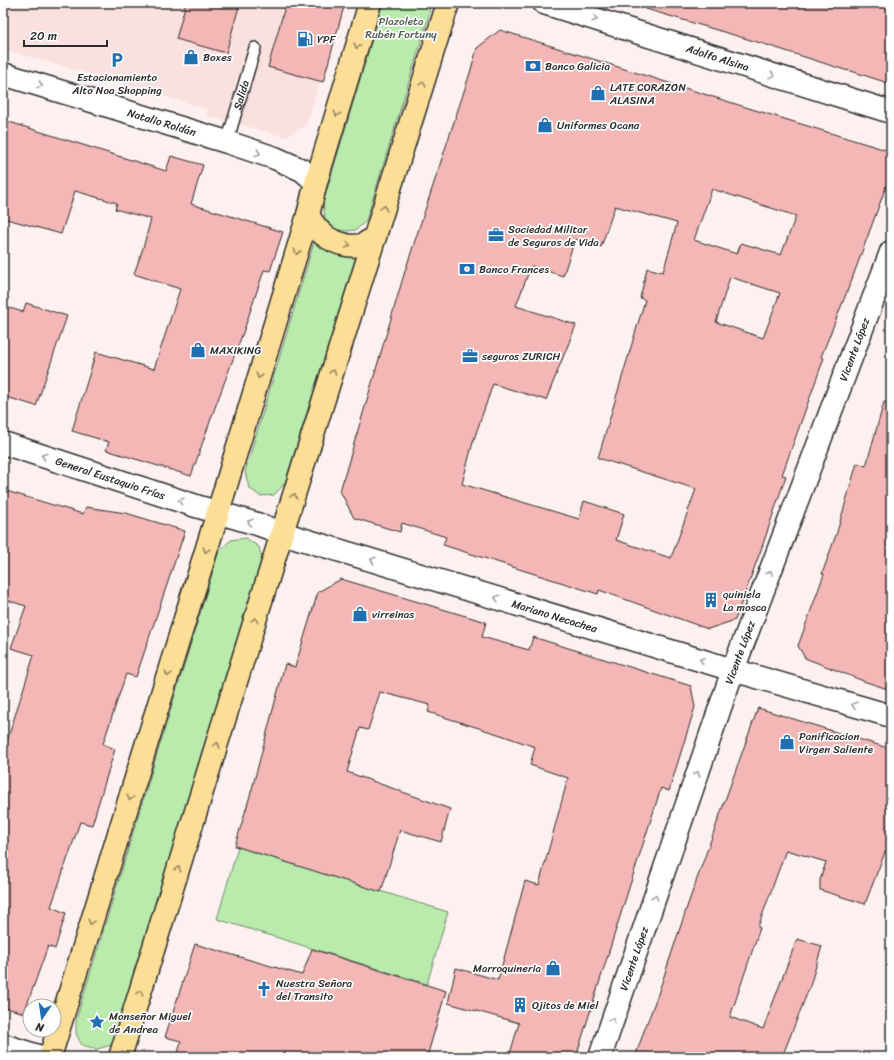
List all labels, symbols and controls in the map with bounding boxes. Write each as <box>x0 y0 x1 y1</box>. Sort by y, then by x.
park label: Plazoleta Rubén Fortuny <box>365 12 437 44</box>
one-way arrow <box>591 14 598 23</box>
scale bar <box>24 22 107 48</box>
text: 20 m <box>30 25 57 47</box>
fuel station icon: YPF <box>296 30 314 48</box>
place label: YPF <box>317 30 337 49</box>
street label: Adolfo Alsina <box>683 38 752 76</box>
one-way arrow <box>353 42 362 49</box>
shop icon: Boxes <box>182 48 200 66</box>
place label: Boxes <box>203 48 233 67</box>
parking icon: Estacionamiento Alto Noa Shopping <box>108 51 126 69</box>
bank icon: Banco Galicia <box>524 57 542 75</box>
place label: Banco Galicia <box>545 57 610 76</box>
place label: Estacionamiento Alto Noa Shopping <box>71 68 162 100</box>
one-way arrow <box>769 70 776 79</box>
street label: Salida <box>228 78 255 112</box>
place label: LATE CORAZON ALASINA <box>609 78 686 110</box>
one-way arrow <box>37 80 44 89</box>
one-way arrow <box>418 80 427 87</box>
shop icon: LATE CORAZON ALASINA <box>589 84 607 102</box>
street label: Natalio Roldán <box>125 103 199 142</box>
one-way arrow <box>333 110 342 117</box>
shop icon: Uniformes Ocana <box>536 116 554 134</box>
place label: Uniformes Ocana <box>557 116 640 135</box>
one-way arrow <box>255 148 262 156</box>
one-way arrow <box>379 204 388 211</box>
place label: Sociedad Militar de Seguros de Vida <box>508 220 599 252</box>
office icon: Sociedad Militar de Seguros de Vida <box>487 226 505 244</box>
one-way arrow <box>345 240 351 249</box>
one-way arrow <box>293 248 302 255</box>
bank icon: Banco Frances <box>458 260 476 278</box>
place label: Banco Frances <box>479 260 549 279</box>
street label: Vicente López <box>834 314 875 384</box>
shop icon: MAXIKING <box>189 341 207 359</box>
place label: MAXIKING <box>210 341 261 360</box>
office icon: seguros ZURICH <box>461 347 479 365</box>
place label: seguros ZURICH <box>481 347 560 366</box>
one-way arrow <box>328 368 337 375</box>
one-way arrow <box>255 373 264 380</box>
street label: General Eustaquio Frías <box>53 451 169 505</box>
one-way arrow <box>40 452 47 461</box>
one-way arrow <box>289 492 298 499</box>
one-way arrow <box>177 497 184 505</box>
one-way arrow <box>247 518 254 527</box>
one-way arrow <box>202 546 211 553</box>
one-way arrow <box>370 556 377 565</box>
one-way arrow <box>765 570 773 577</box>
place label: quiniela La mosca <box>723 585 767 617</box>
building icon: quiniela La mosca <box>702 591 720 609</box>
one-way arrow <box>494 594 501 603</box>
street label: Mariano Necochea <box>509 594 600 638</box>
shop icon: virreinas <box>351 605 369 623</box>
place label: virreinas <box>372 605 415 624</box>
one-way arrow <box>250 617 259 624</box>
street label: Vicente López <box>719 617 761 687</box>
one-way arrow <box>699 656 706 665</box>
one-way arrow <box>164 670 173 677</box>
one-way arrow <box>850 701 857 710</box>
place label: Panificacion Virgen Saliente <box>799 727 874 759</box>
shop icon: Panificacion Virgen Saliente <box>778 733 796 751</box>
one-way arrow <box>212 741 220 748</box>
one-way arrow <box>693 771 701 778</box>
one-way arrow <box>126 794 135 801</box>
one-way arrow <box>173 865 182 872</box>
one-way arrow <box>650 894 658 901</box>
one-way arrow <box>87 919 96 926</box>
street label: Vicente López <box>614 923 654 993</box>
place label: Marroquineria <box>473 959 541 978</box>
shop icon: Marroquineria <box>544 959 562 977</box>
place label: Nuestra Señora del Transito <box>276 974 353 1006</box>
church icon: Nuestra Señora del Transito <box>255 980 273 998</box>
one-way arrow <box>135 990 143 997</box>
building icon: Ojitos de Miel <box>511 996 529 1014</box>
place label: Ojitos de Miel <box>532 996 599 1015</box>
north arrow <box>22 998 62 1038</box>
place label: Monseñor Miguel de Andrea <box>109 1007 192 1039</box>
place icon: Monseñor Miguel de Andrea <box>88 1013 106 1031</box>
text: N <box>34 1017 47 1038</box>
one-way arrow <box>608 1017 616 1024</box>

